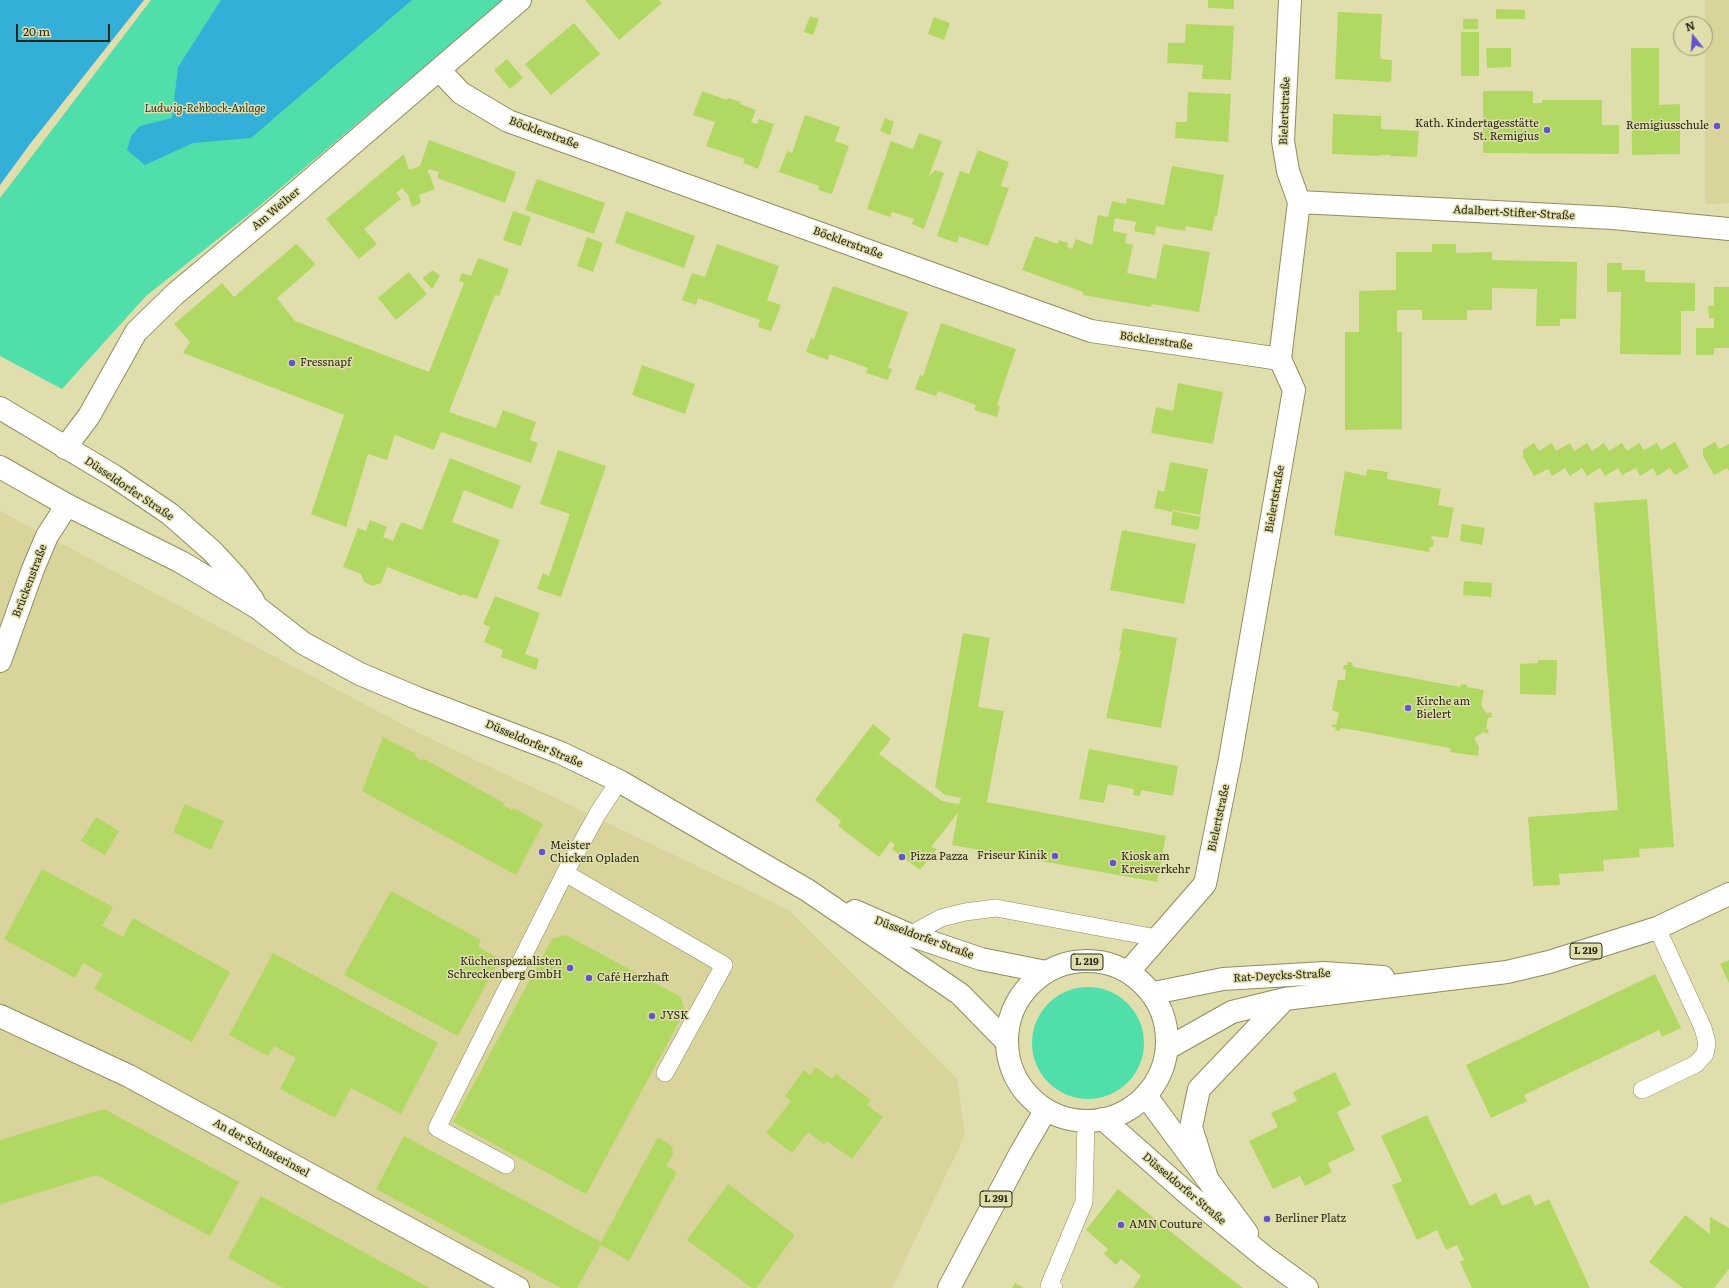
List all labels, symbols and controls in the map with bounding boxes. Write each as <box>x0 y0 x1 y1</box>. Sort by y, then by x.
scale bar <box>18 16 112 42</box>
north arrow <box>1673 16 1713 56</box>
text: N <box>1683 16 1697 34</box>
text: 20 m <box>23 22 50 40</box>
street label: Bielertstraße <box>1277 77 1293 145</box>
park label: Ludwig-Rehbock-Anlage <box>144 102 266 116</box>
street label: Böcklerstraße <box>507 114 581 152</box>
place label: Kath. Kindertagesstätte St. Remigius <box>1415 117 1539 143</box>
place label: Remigiusschule <box>1626 119 1709 133</box>
marker: Remigiusschule <box>1712 121 1722 131</box>
marker: Kath. Kindertagesstätte St. Remigius <box>1542 125 1552 135</box>
street label: Am Weiher <box>249 185 303 233</box>
street label: Adalbert-Stifter-Straße <box>1453 203 1575 223</box>
street label: Böcklerstraße <box>811 224 885 262</box>
street label: Böcklerstraße <box>1119 329 1193 353</box>
place label: Fressnapf <box>300 356 351 370</box>
marker: Fressnapf <box>287 358 297 368</box>
street label: Düsseldorfer Straße <box>82 454 176 524</box>
street label: Bielertstraße <box>1263 464 1287 534</box>
street label: Brückenstraße <box>10 542 50 620</box>
place label: Kirche am Bielert <box>1416 695 1470 721</box>
marker: Kirche am Bielert <box>1403 703 1413 713</box>
street label: Düsseldorfer Straße <box>483 717 585 771</box>
street label: Bielertstraße <box>1205 783 1233 853</box>
place label: Meister Chicken Opladen <box>550 839 640 865</box>
marker: Meister Chicken Opladen <box>537 847 547 857</box>
place label: Friseur Kinik <box>977 849 1047 863</box>
place label: Pizza Pazza <box>910 850 968 864</box>
place label: Kiosk am Kreisverkehr <box>1121 850 1190 876</box>
marker: Friseur Kinik <box>1050 851 1060 861</box>
marker: Pizza Pazza <box>897 852 907 862</box>
marker: Kiosk am Kreisverkehr <box>1108 858 1118 868</box>
street label: Düsseldorfer Straße <box>873 914 975 962</box>
road number: L 219 <box>1570 943 1602 959</box>
road number: L 219 <box>1071 954 1103 970</box>
place label: Küchenspezialisten Schreckenberg GmbH <box>447 955 562 981</box>
marker: Küchenspezialisten Schreckenberg GmbH <box>565 963 575 973</box>
street label: Rat-Deycks-Straße <box>1233 967 1331 985</box>
place label: Café Herzhaft <box>597 971 669 985</box>
marker: Café Herzhaft <box>584 973 594 983</box>
place label: JYSK <box>660 1009 688 1023</box>
marker: JYSK <box>647 1011 657 1021</box>
street label: An der Schusterinsel <box>211 1116 311 1180</box>
street label: Düsseldorfer Straße <box>1140 1150 1228 1228</box>
road number: L 291 <box>980 1191 1012 1207</box>
place label: Berliner Platz <box>1275 1212 1346 1226</box>
marker: Berliner Platz <box>1262 1214 1272 1224</box>
place label: AMN Couture <box>1129 1218 1202 1232</box>
marker: AMN Couture <box>1116 1220 1126 1230</box>

